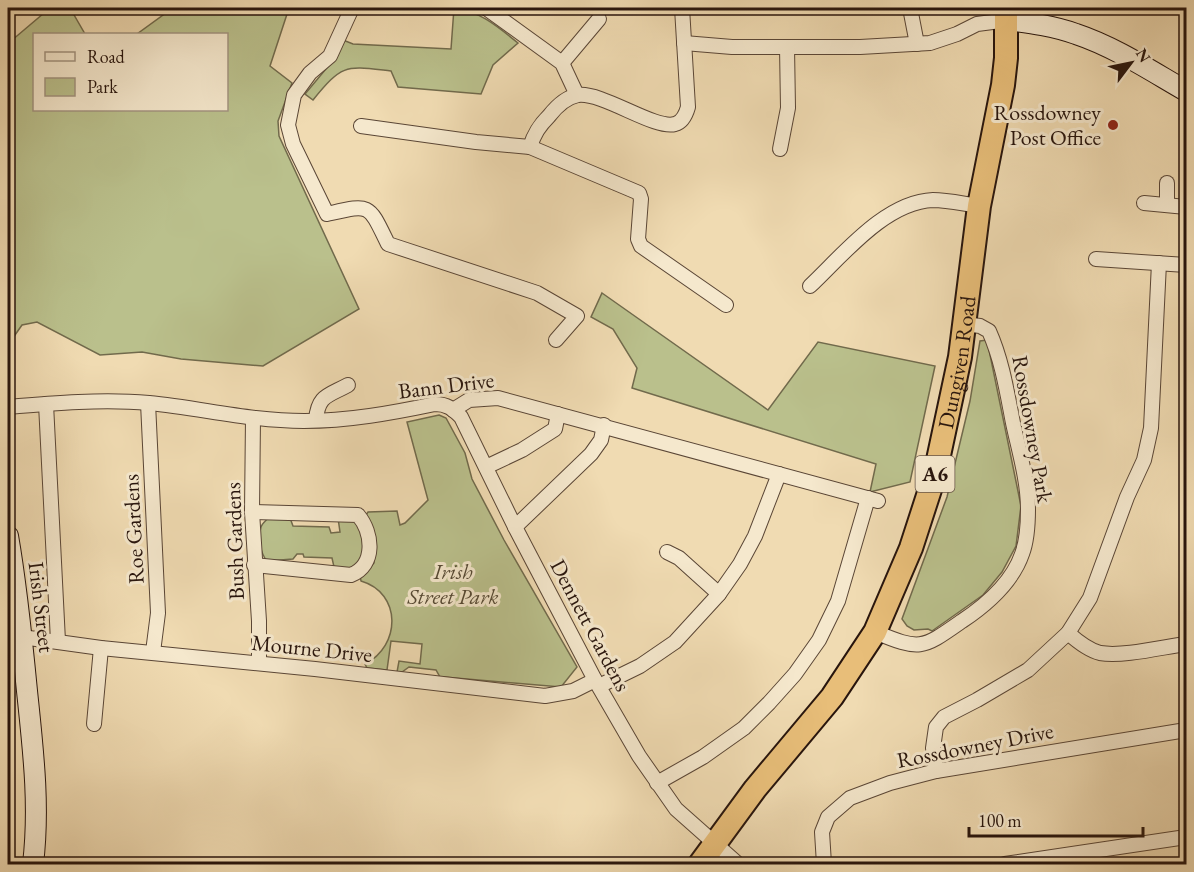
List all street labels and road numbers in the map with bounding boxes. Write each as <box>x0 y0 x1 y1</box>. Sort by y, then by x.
street label: Dungiven Road <box>931 293 983 432</box>
street label: Rossdowney Park <box>1005 353 1060 506</box>
street label: Bann Drive <box>396 365 496 406</box>
road number: A6 <box>916 456 954 492</box>
street label: Roe Gardens <box>116 473 151 585</box>
street label: Bush Gardens <box>218 482 251 600</box>
street label: Dennett Gardens <box>544 554 638 696</box>
street label: Irish Street <box>22 560 61 654</box>
street label: Mourne Drive <box>250 628 374 669</box>
street label: Rossdowney Drive <box>894 716 1056 775</box>

